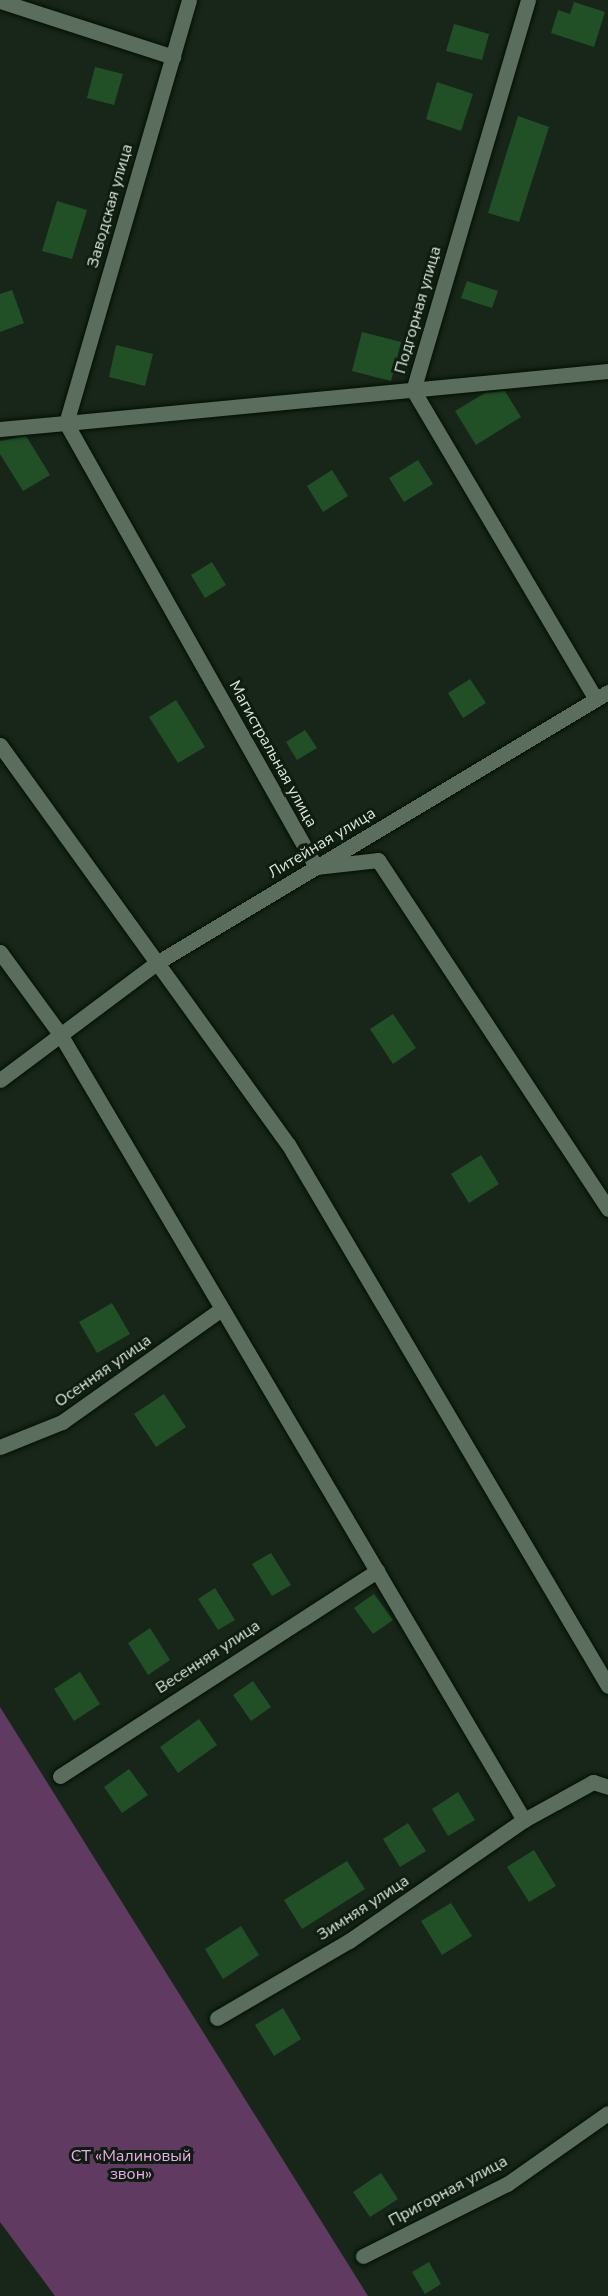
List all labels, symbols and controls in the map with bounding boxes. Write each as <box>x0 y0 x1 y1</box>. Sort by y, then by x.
street label: Заводская улица <box>83 142 137 270</box>
street label: Подгорная улица <box>391 244 445 376</box>
street label: Магистральная улица <box>225 677 321 831</box>
street label: Литейная улица <box>265 803 379 883</box>
street label: Осенняя улица <box>51 1331 155 1411</box>
street label: Весенняя улица <box>152 1616 264 1698</box>
street label: Зимняя улица <box>314 1871 412 1945</box>
park label: СТ «Малиновый звон» <box>71 2146 191 2184</box>
street label: Пригорная улица <box>385 2152 511 2230</box>

